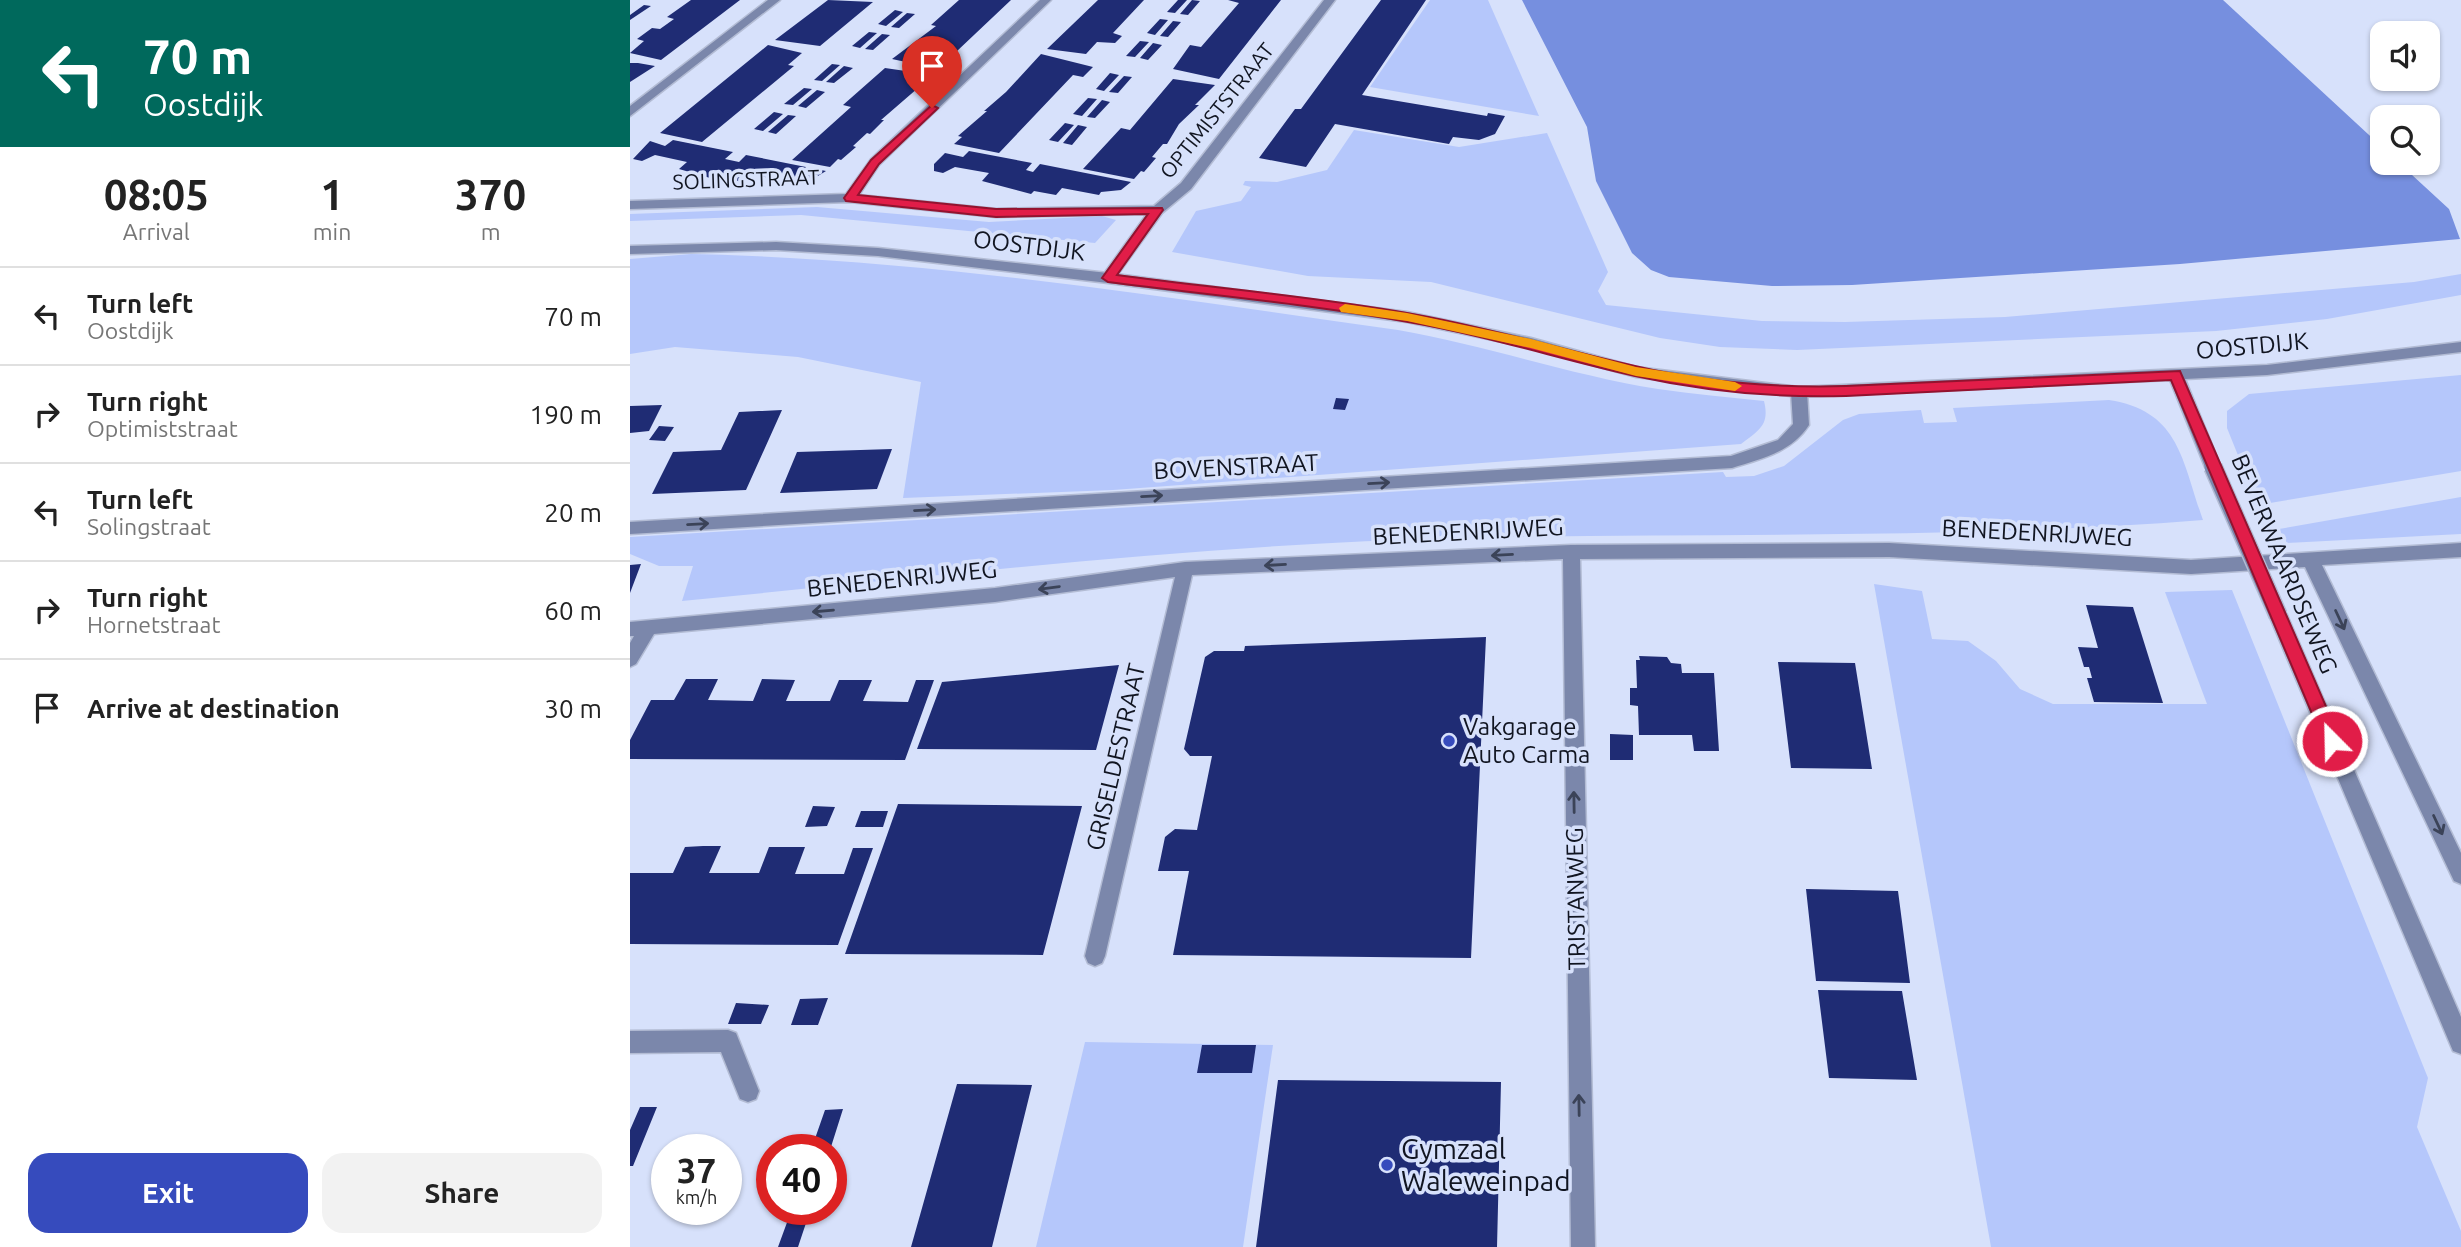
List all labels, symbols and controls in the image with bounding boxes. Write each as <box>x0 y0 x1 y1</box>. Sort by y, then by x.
map controls <box>2370 21 2440 175</box>
button: sound <box>2370 21 2440 91</box>
icon: left <box>28 28 119 119</box>
text: 70 m <box>143 28 252 83</box>
pin <box>902 36 962 108</box>
street label: OPTIMISTSTRAAT <box>1154 38 1278 183</box>
icon: arrive <box>913 47 951 85</box>
text: Oostdijk <box>143 86 263 122</box>
button: search <box>2370 105 2440 175</box>
street label: SOLINGSTRAAT <box>672 164 820 194</box>
text: 08:05 <box>104 171 209 218</box>
text: 1 <box>320 171 344 218</box>
text: 370 <box>455 171 526 218</box>
text: Arrival <box>123 219 190 244</box>
text: min <box>313 219 351 244</box>
text: m <box>481 219 501 244</box>
street label: OOSTDIJK <box>972 225 1087 266</box>
text: Turn left <box>87 289 193 318</box>
icon: left <box>28 297 66 335</box>
text: 70 m <box>544 302 602 331</box>
text: Oostdijk <box>87 318 174 343</box>
street label: OOSTDIJK <box>2195 327 2310 364</box>
text: Turn right <box>87 387 208 416</box>
icon: right <box>28 395 66 433</box>
text: 190 m <box>530 400 602 429</box>
text: Optimiststraat <box>87 416 238 441</box>
street label: BOVENSTRAAT <box>1153 449 1319 484</box>
street label: BEVERWAARDSEWEG <box>2226 450 2343 677</box>
one-way arrow <box>1368 476 1390 489</box>
text: Turn left <box>87 485 193 514</box>
one-way arrow <box>1141 490 1164 503</box>
icon: left <box>28 493 66 531</box>
text: 20 m <box>544 498 602 527</box>
one-way arrow <box>913 503 936 516</box>
street label: BENEDENRIJWEG <box>1372 513 1564 550</box>
text: Solingstraat <box>87 514 211 539</box>
street label: BENEDENRIJWEG <box>1941 514 2133 551</box>
one-way arrow <box>686 517 709 530</box>
one-way arrow <box>1491 548 1514 561</box>
street label: BENEDENRIJWEG <box>806 555 998 602</box>
one-way arrow <box>1264 558 1287 571</box>
one-way arrow <box>1038 581 1061 594</box>
text: Turn right <box>87 583 208 612</box>
icon: right <box>28 591 66 629</box>
text: 60 m <box>544 596 602 625</box>
one-way arrow <box>812 605 834 618</box>
one-way arrow <box>2334 609 2348 630</box>
text: Hornetstraat <box>87 612 220 637</box>
street label: GRISELDESTRAAT <box>1081 661 1150 853</box>
icon: arrive <box>28 689 66 727</box>
text: Arrive at destination <box>87 694 340 723</box>
text: 30 m <box>544 694 602 723</box>
position arrow <box>2295 704 2369 778</box>
place label: Vakgarage Auto Carma <box>1463 713 1590 768</box>
marker: Vakgarage Auto Carma <box>1441 733 1457 749</box>
one-way arrow <box>1568 791 1581 814</box>
one-way arrow <box>2432 814 2445 835</box>
street label: TRISTANWEG <box>1561 827 1590 971</box>
one-way arrow <box>1573 1094 1586 1117</box>
place label: Gymzaal Waleweinpad <box>1401 1133 1571 1196</box>
speed limit sign: 40 <box>756 1134 847 1225</box>
text: 37 <box>677 1150 716 1190</box>
button: Exit <box>28 1153 308 1233</box>
button: Share <box>322 1153 602 1233</box>
marker: Gymzaal Waleweinpad <box>1379 1157 1395 1173</box>
text: km/h <box>676 1187 717 1207</box>

